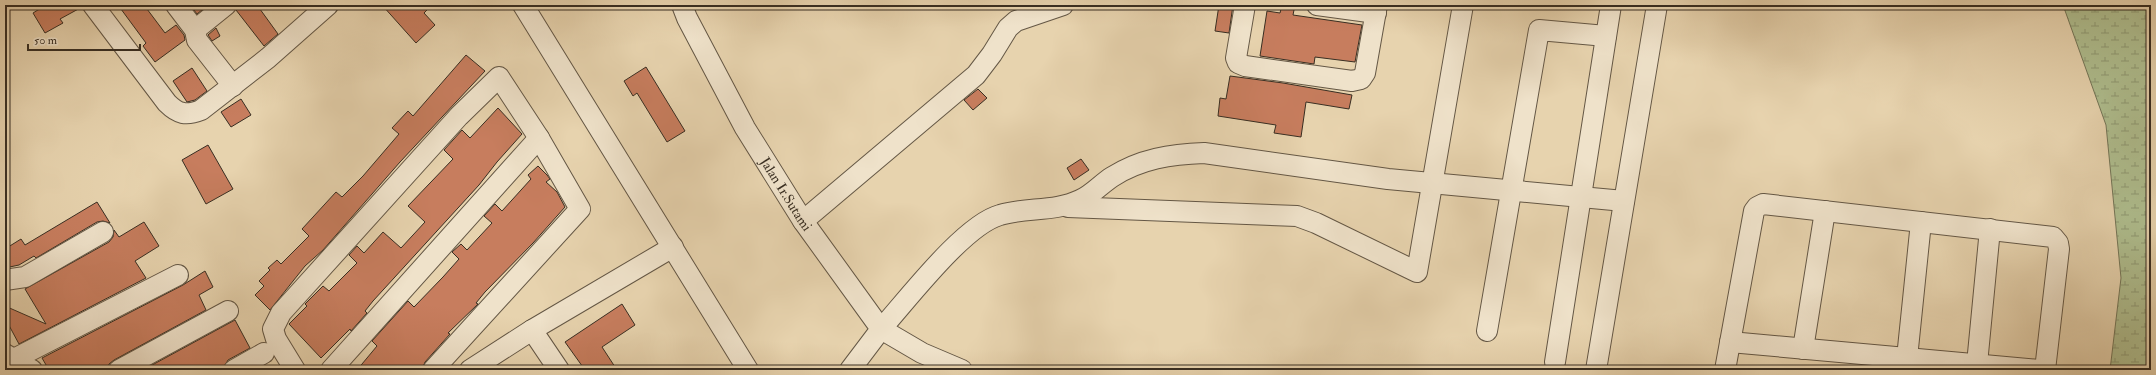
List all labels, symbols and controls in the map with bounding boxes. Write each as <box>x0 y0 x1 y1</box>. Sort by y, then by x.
scale bar <box>28 26 140 52</box>
text: 50 m <box>34 33 58 48</box>
street label: Jalan Ir.Sutami <box>756 153 816 234</box>

